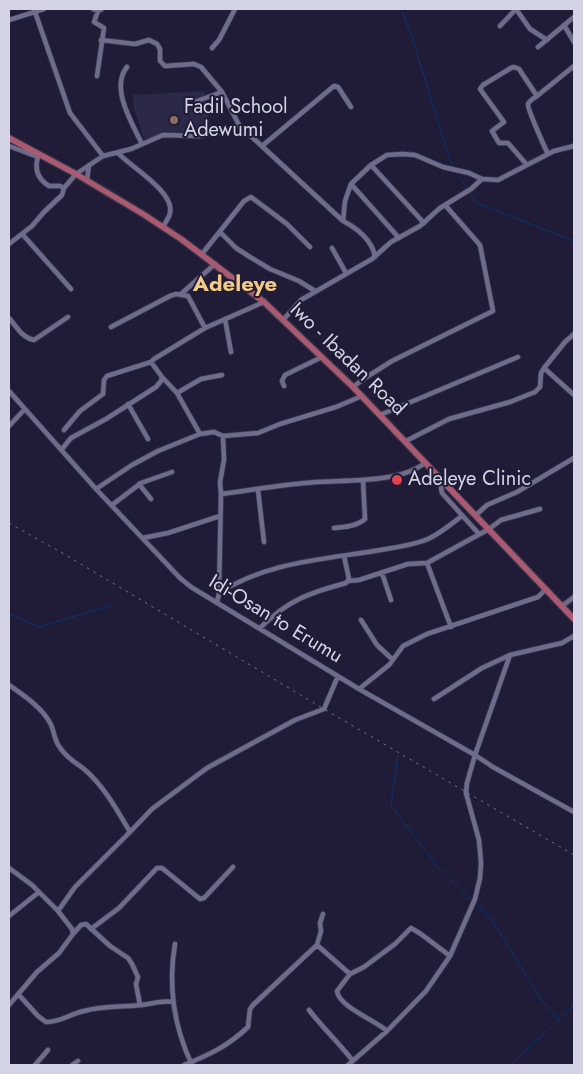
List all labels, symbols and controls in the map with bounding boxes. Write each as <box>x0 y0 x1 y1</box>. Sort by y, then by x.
place label: Fadil School Adewumi <box>184 96 288 143</box>
marker: Fadil School Adewumi <box>168 114 180 126</box>
district label: Adeleye <box>193 273 277 299</box>
street label: Iwo - Ibadan Road <box>284 299 410 421</box>
place label: Adeleye Clinic <box>408 468 531 492</box>
marker: Adeleye Clinic <box>390 473 404 487</box>
street label: Idi-Osan to Erumu <box>204 571 346 669</box>

